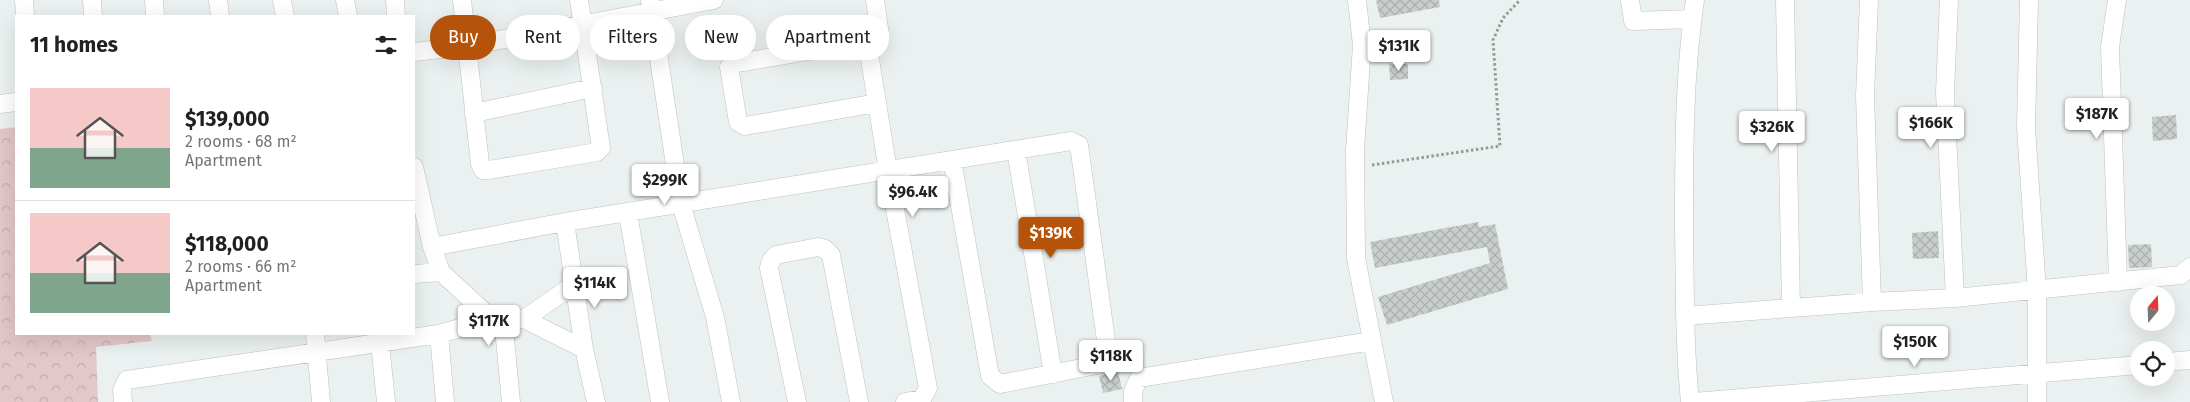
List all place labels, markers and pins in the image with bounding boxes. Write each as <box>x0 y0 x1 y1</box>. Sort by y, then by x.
pin: $131K <box>1364 30 1434 72</box>
pin: $187K <box>2062 98 2132 140</box>
pin: $166K <box>1896 106 1966 149</box>
pin: $326K <box>1737 110 1807 153</box>
pin: $299K <box>630 164 700 206</box>
pin: $96.4K <box>872 176 954 218</box>
pin: $139K <box>1016 216 1086 259</box>
pin: $114K <box>560 266 630 309</box>
pin: $117K <box>454 304 524 347</box>
pin: $150K <box>1880 326 1950 368</box>
pin: $118K <box>1076 340 1146 382</box>

